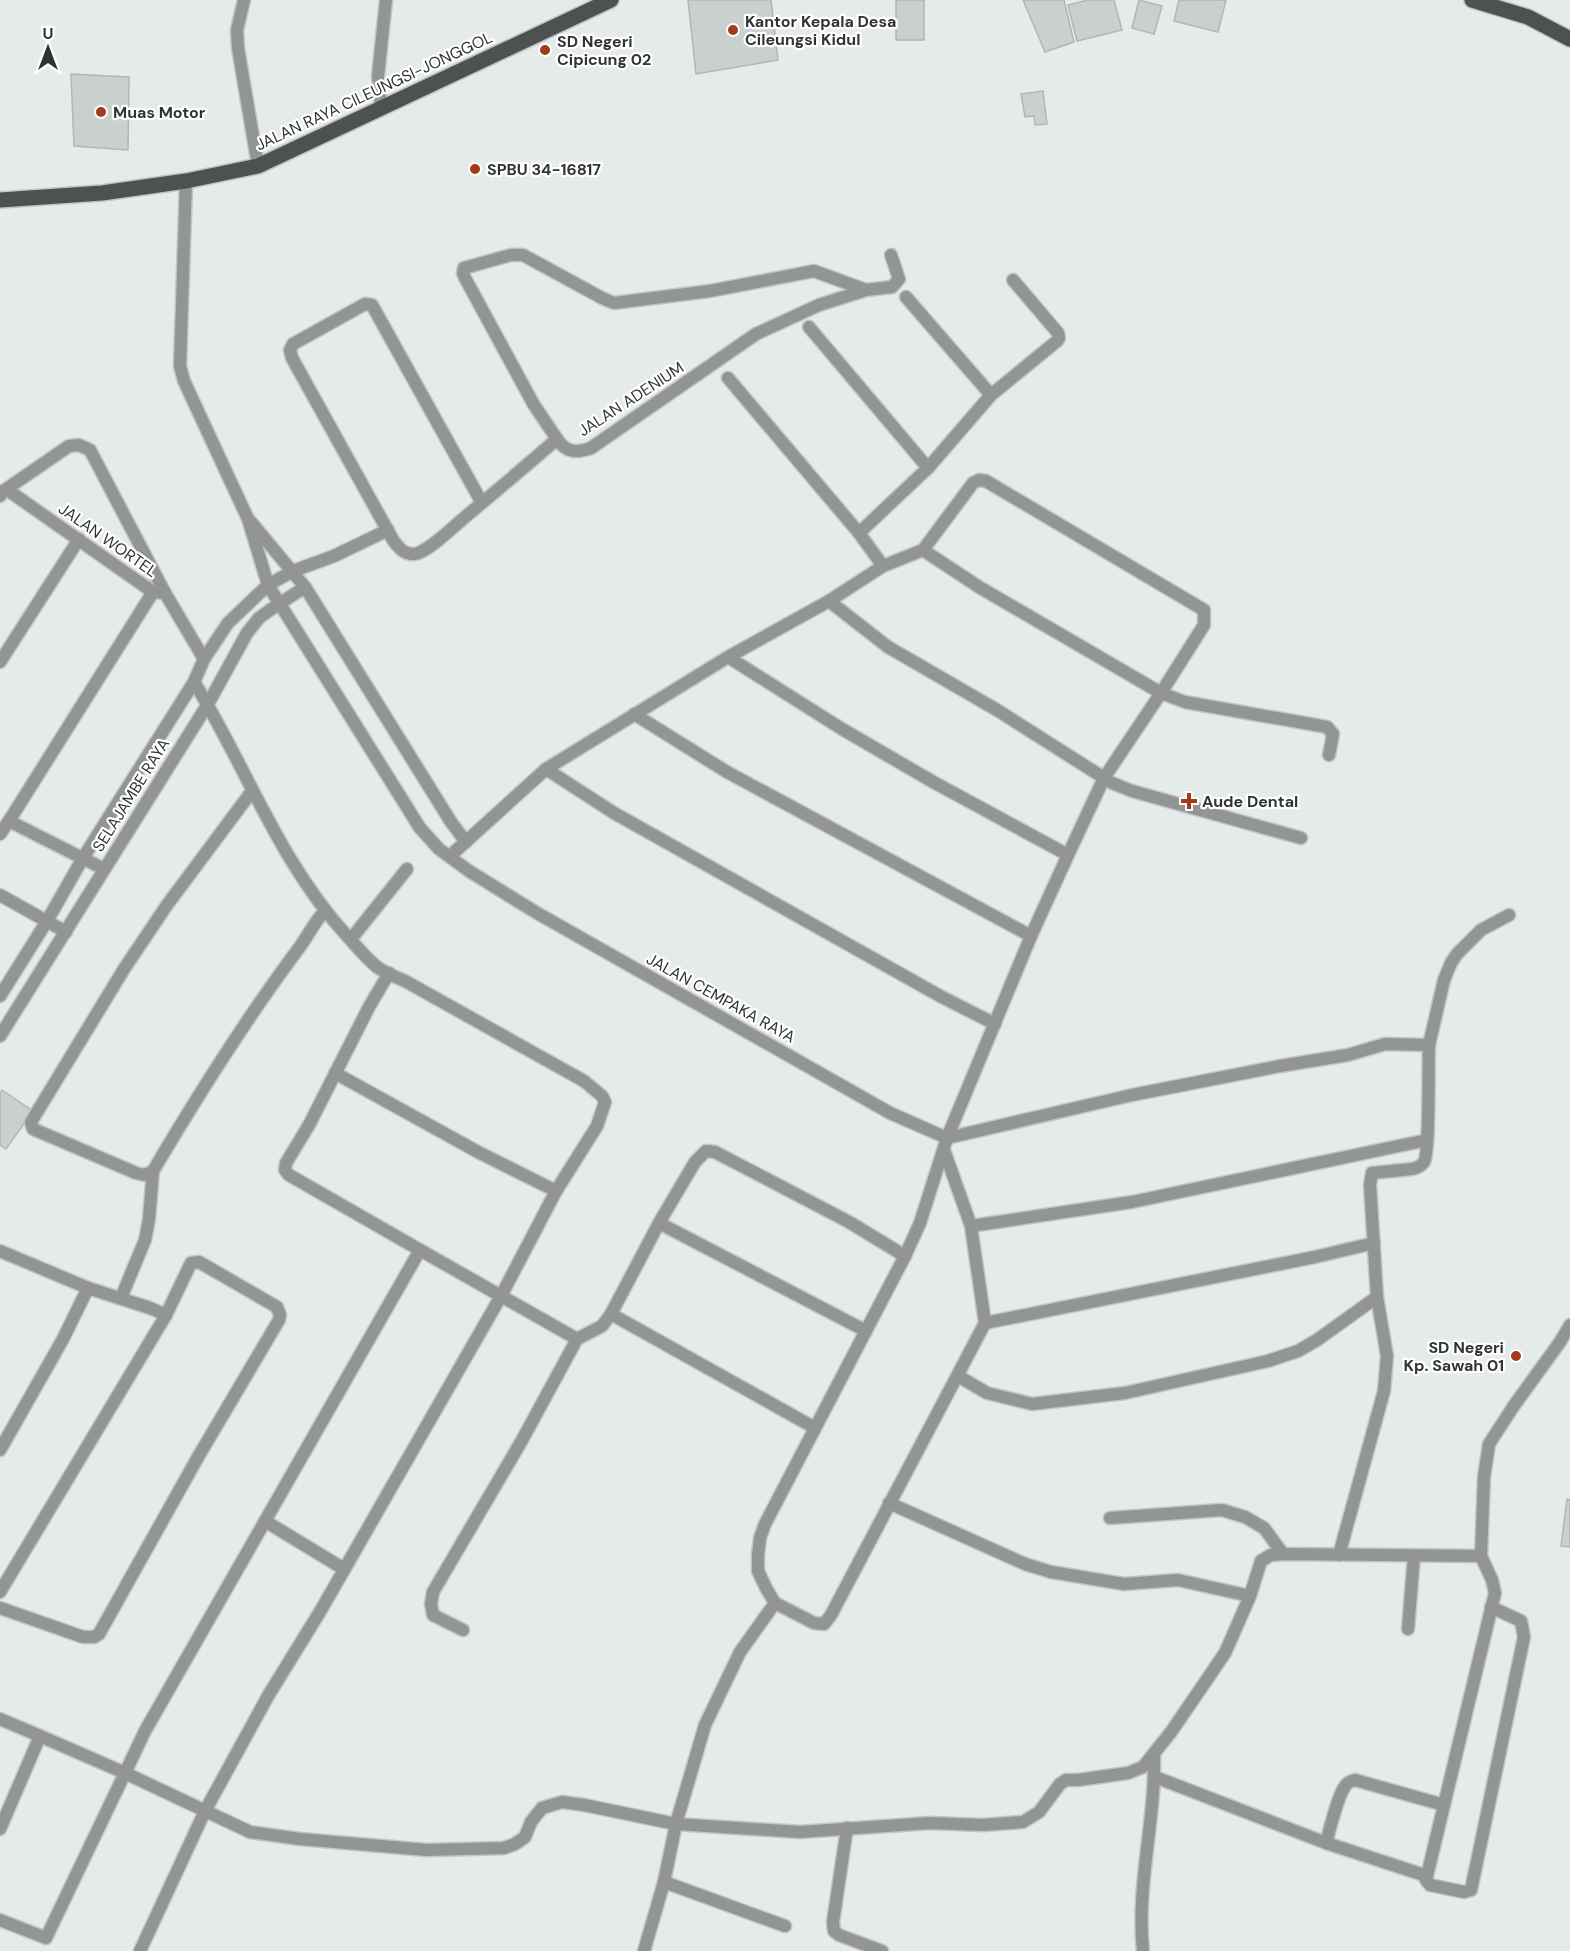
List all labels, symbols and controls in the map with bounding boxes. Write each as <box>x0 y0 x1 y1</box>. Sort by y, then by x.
place label: Kantor Kepala Desa Cileungsi Kidul <box>745 11 896 50</box>
north arrow <box>18 18 78 78</box>
text: U <box>43 23 53 44</box>
marker: Kantor Kepala Desa Cileungsi Kidul <box>726 23 740 37</box>
street label: JALAN RAYA CILEUNGSI-JONGGOL <box>252 27 496 155</box>
place label: SD Negeri Cipicung 02 <box>557 31 651 70</box>
marker: SD Negeri Cipicung 02 <box>538 43 552 57</box>
place label: Muas Motor <box>113 102 206 123</box>
marker: Muas Motor <box>94 105 108 119</box>
place label: SPBU 34-16817 <box>487 159 601 180</box>
marker: SPBU 34-16817 <box>468 162 482 176</box>
street label: JALAN ADENIUM <box>574 357 688 441</box>
street label: JALAN WORTEL <box>54 498 162 582</box>
street label: SELAJAMBE RAYA <box>88 734 174 856</box>
place label: Aude Dental <box>1202 791 1298 812</box>
marker: Aude Dental <box>1180 792 1198 810</box>
street label: JALAN CEMPAKA RAYA <box>643 948 799 1048</box>
place label: SD Negeri Kp. Sawah 01 <box>1403 1337 1504 1376</box>
marker: SD Negeri Kp. Sawah 01 <box>1509 1349 1523 1363</box>

